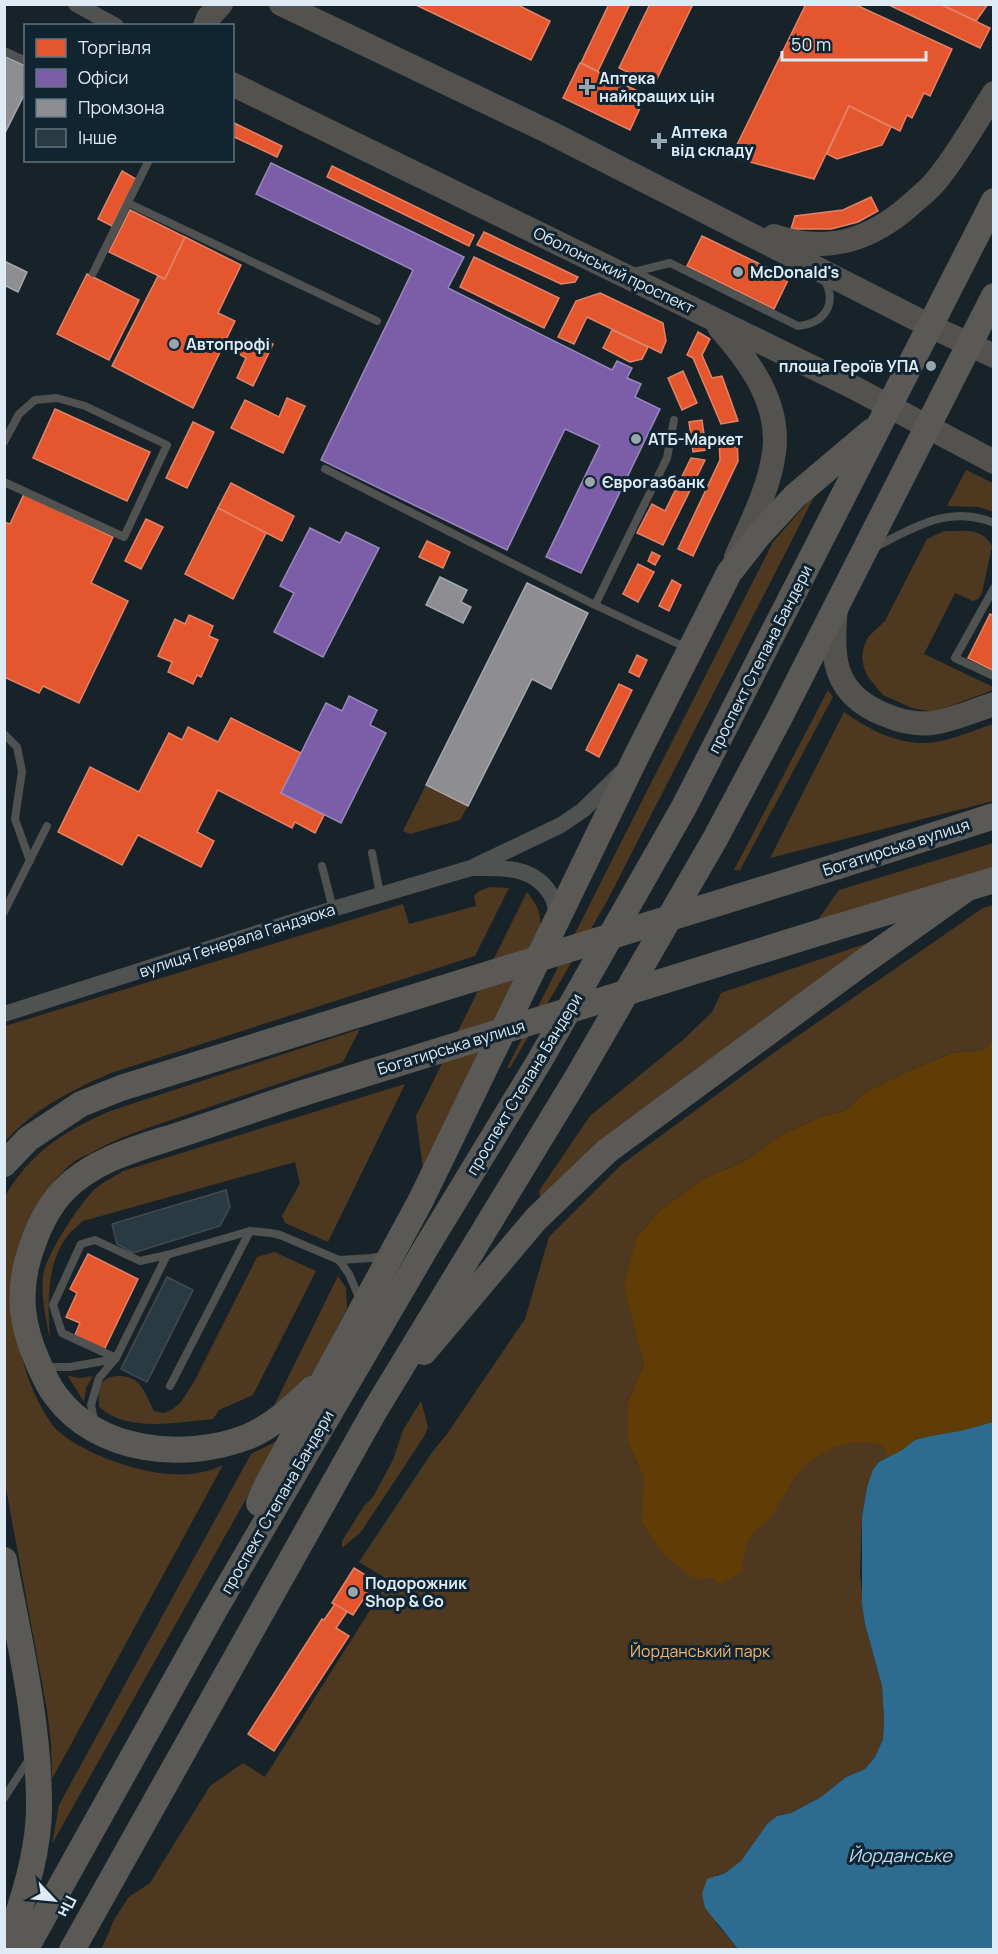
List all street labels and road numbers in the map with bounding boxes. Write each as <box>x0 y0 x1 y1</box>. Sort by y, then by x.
street label: Оболонський проспект <box>530 221 698 319</box>
street label: проспект Степана Бандери <box>703 561 817 757</box>
street label: Богатирська вулиця <box>820 813 972 881</box>
street label: вулиця Генерала Гандзюка <box>136 898 338 982</box>
street label: проспект Степана Бандери <box>461 989 587 1179</box>
street label: Богатирська вулиця <box>375 1014 527 1080</box>
street label: проспект Степана Бандери <box>215 1406 339 1598</box>

